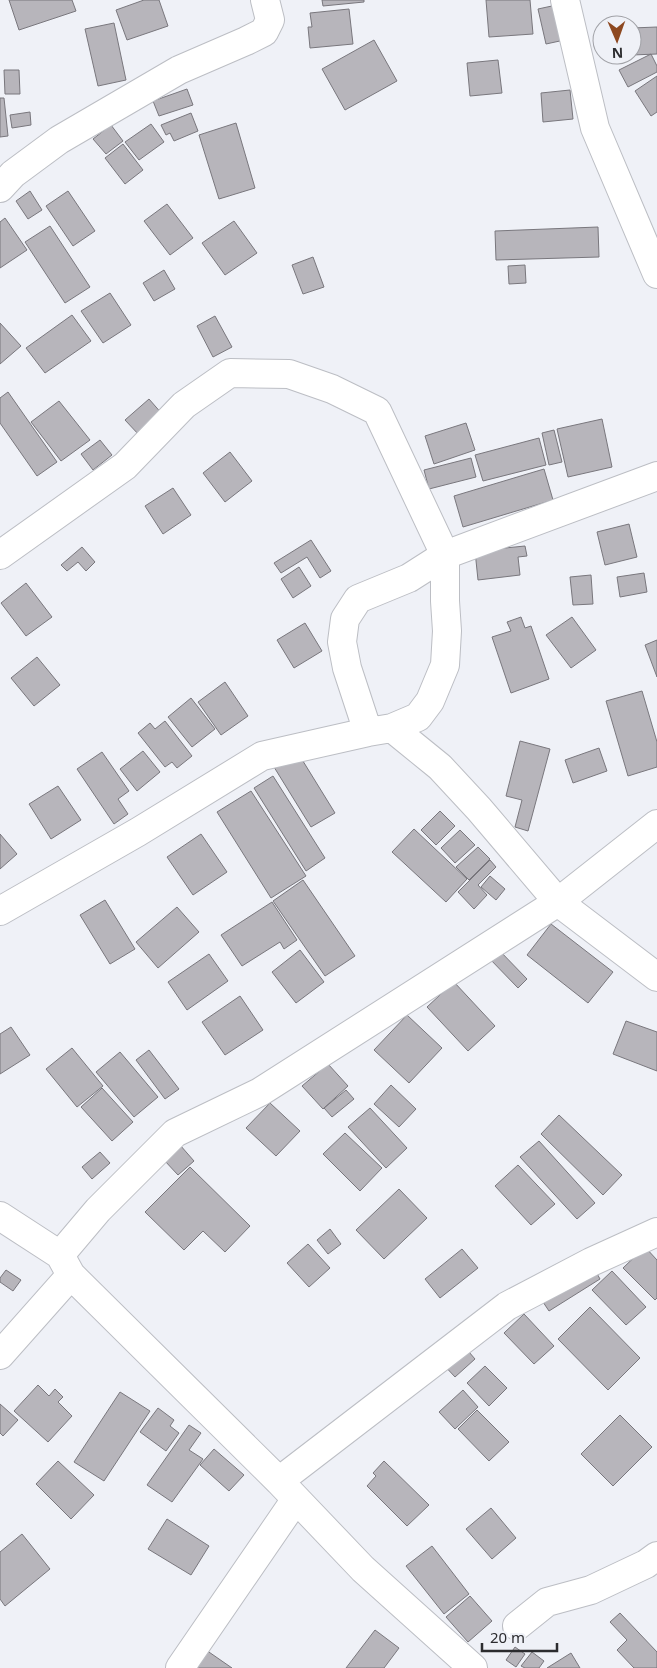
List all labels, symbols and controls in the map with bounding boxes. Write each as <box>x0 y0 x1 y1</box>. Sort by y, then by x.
north arrow <box>592 15 642 65</box>
text: N <box>611 44 623 63</box>
scale bar <box>482 1620 557 1652</box>
text: 20 m <box>490 1627 525 1647</box>

